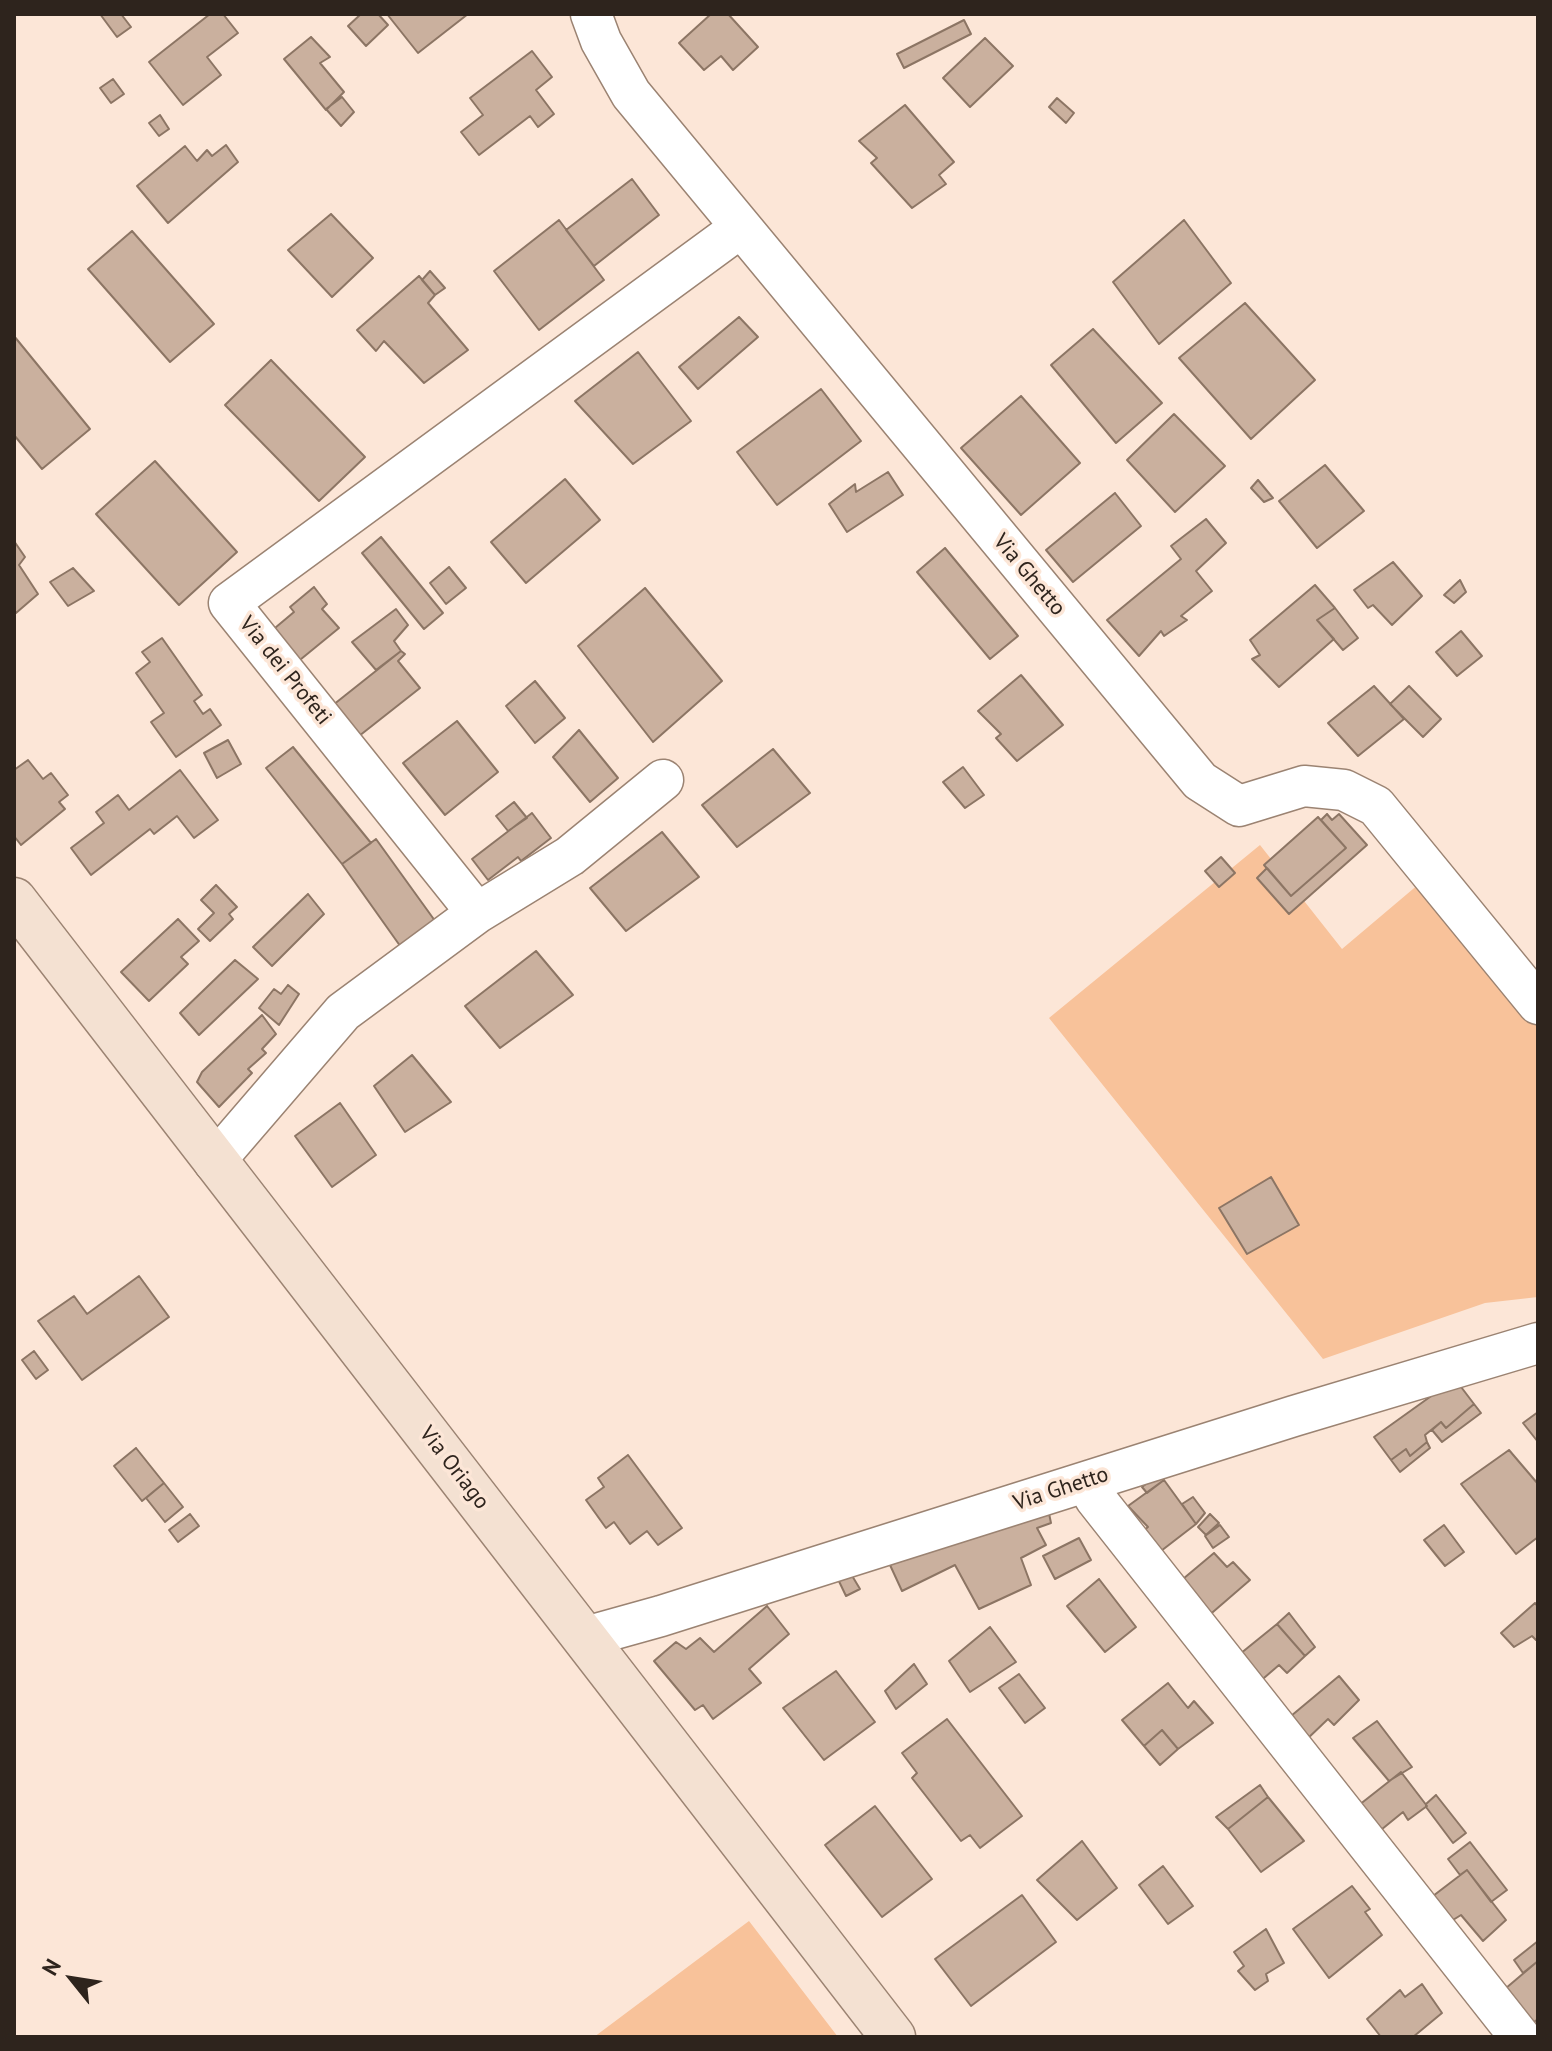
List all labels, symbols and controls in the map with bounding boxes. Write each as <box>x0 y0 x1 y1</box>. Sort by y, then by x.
street label: Via Ghetto <box>987 529 1071 621</box>
street label: Via dei Profeti <box>233 611 337 731</box>
street label: Via Oriago <box>413 1421 495 1515</box>
street label: Via Ghetto <box>1010 1461 1112 1517</box>
north arrow <box>32 1939 112 2019</box>
text: N <box>35 1954 67 1980</box>

